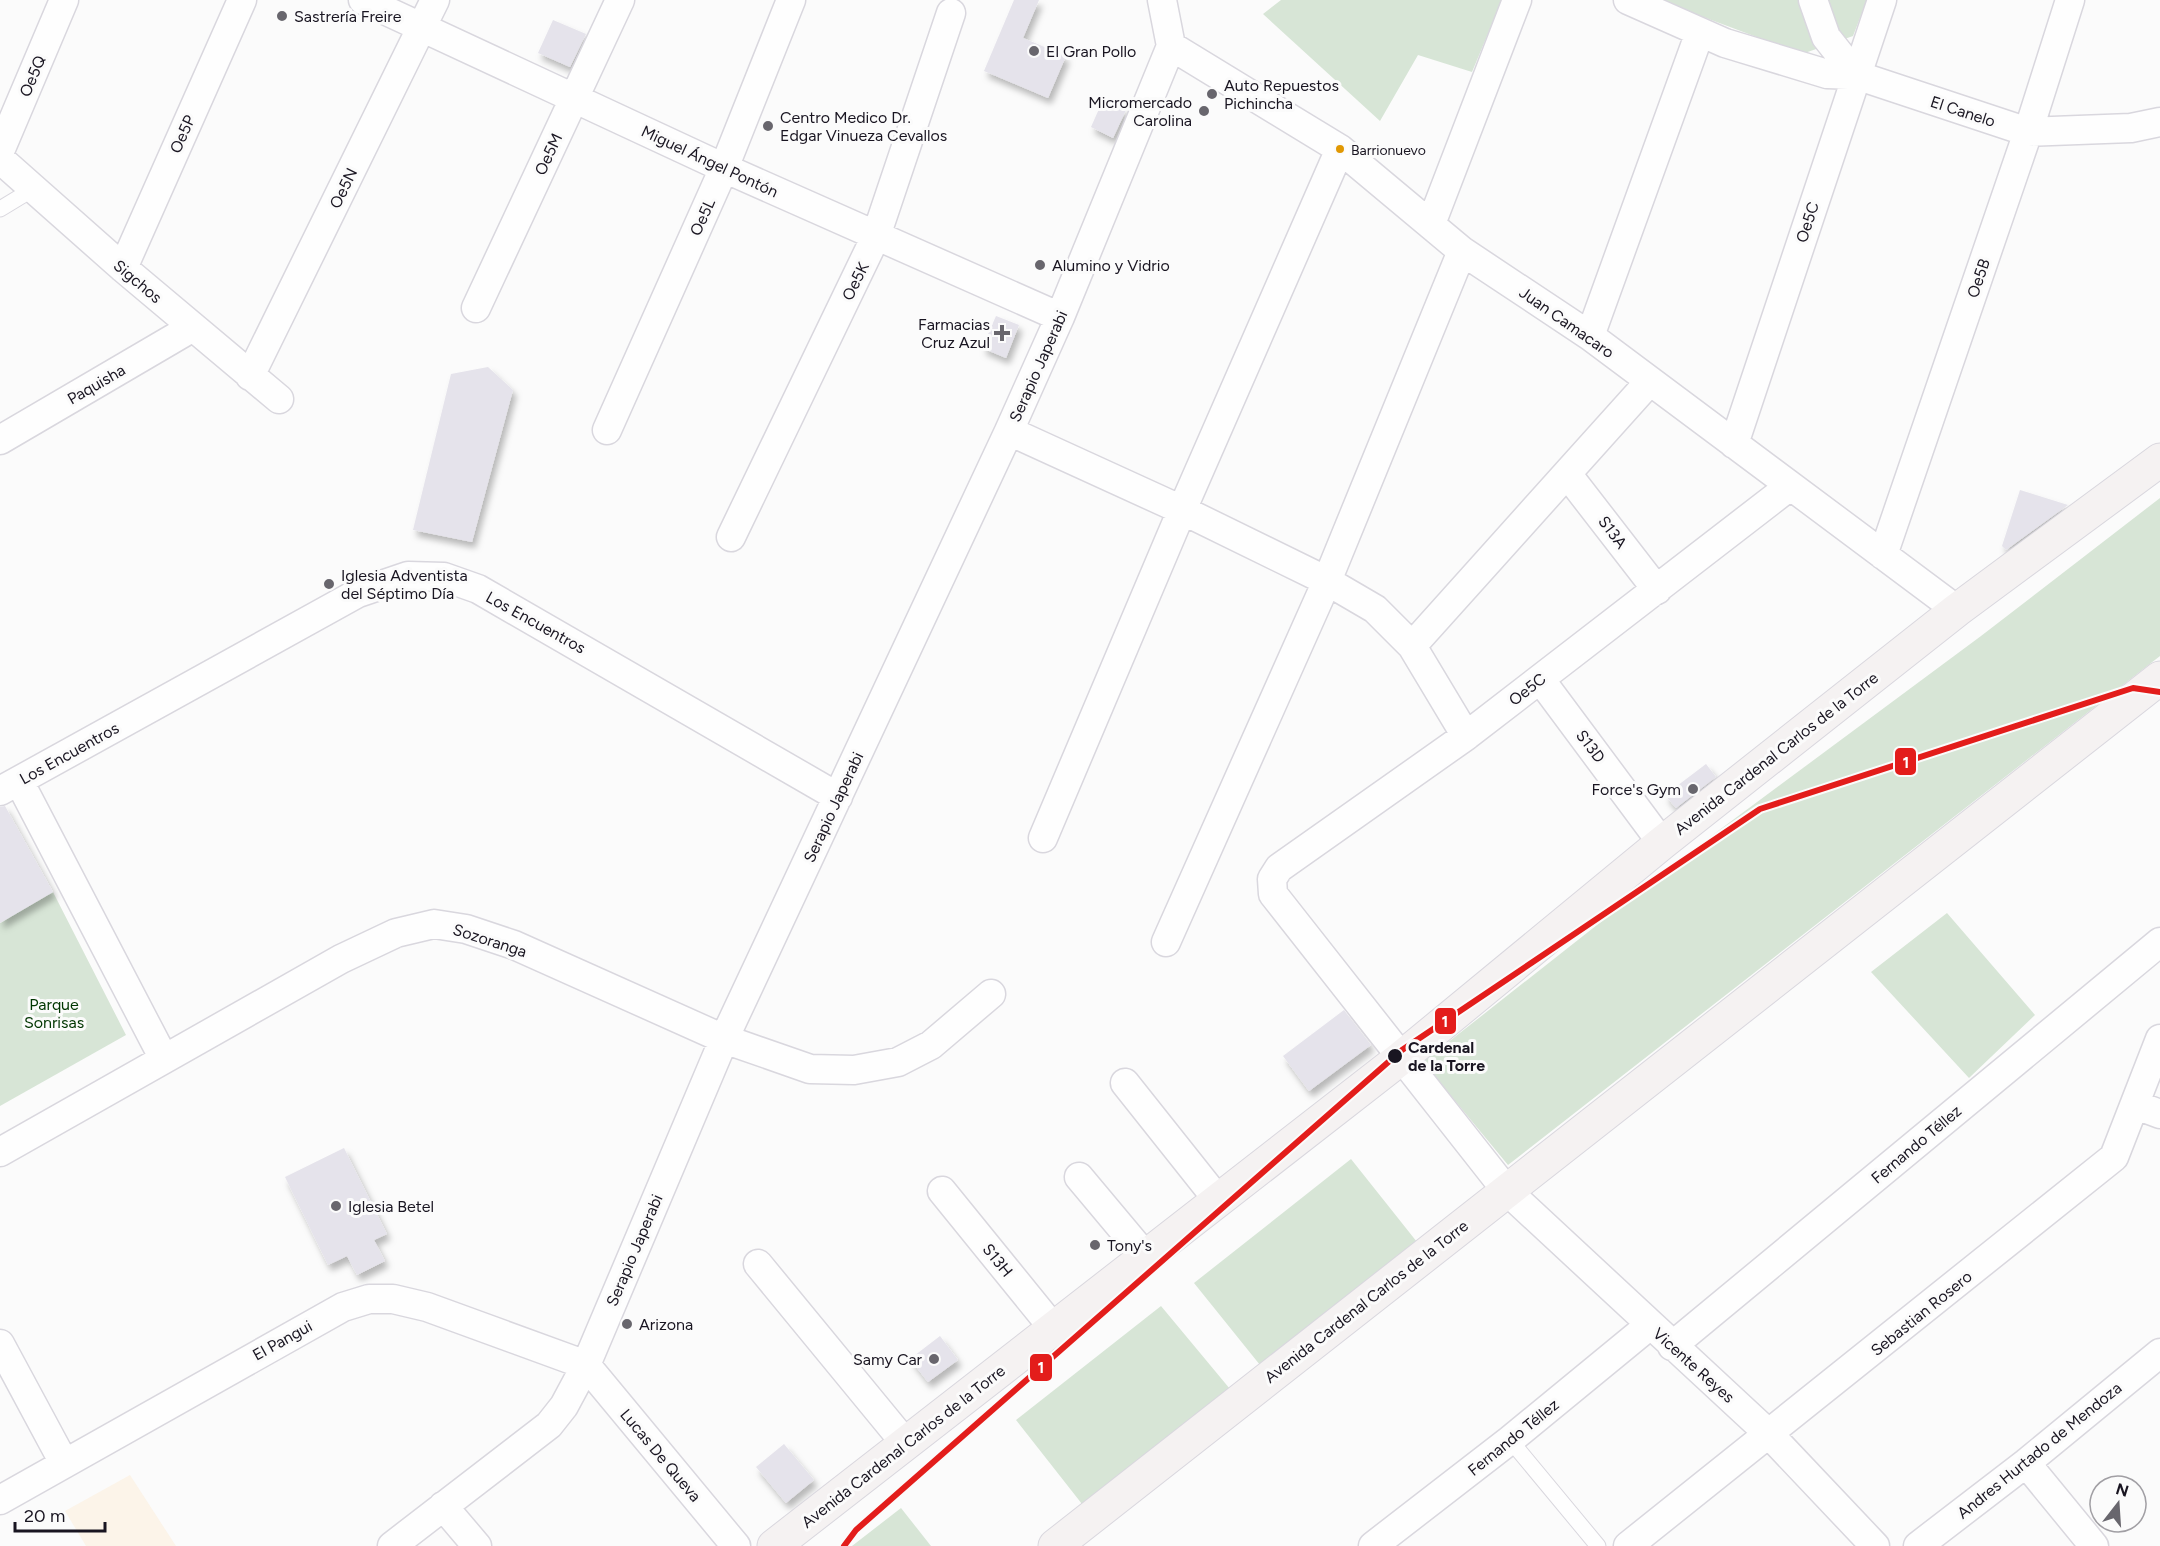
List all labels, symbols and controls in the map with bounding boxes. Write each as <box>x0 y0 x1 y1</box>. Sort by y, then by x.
place label: Sastrería Freire <box>294 7 402 26</box>
marker: Sastrería Freire <box>275 9 289 23</box>
place label: El Gran Pollo <box>1046 42 1136 61</box>
marker: El Gran Pollo <box>1027 44 1041 58</box>
street label: Oe5Q <box>15 53 50 100</box>
place label: Auto Repuestos Pichincha <box>1224 76 1339 113</box>
marker: Auto Repuestos Pichincha <box>1205 87 1219 101</box>
street label: El Canelo <box>1928 92 1998 131</box>
place label: Micromercado Carolina <box>1088 93 1192 130</box>
marker: Micromercado Carolina <box>1197 104 1211 118</box>
place label: Centro Medico Dr. Edgar Vinueza Cevallos <box>780 108 947 145</box>
street label: Oe5P <box>166 112 199 156</box>
marker: Centro Medico Dr. Edgar Vinueza Cevallos <box>761 119 775 133</box>
street label: Miguel Ángel Pontón <box>638 121 781 202</box>
street label: Oe5M <box>531 130 566 178</box>
place label: Barrionuevo <box>1351 142 1426 159</box>
marker: Barrionuevo <box>1334 143 1346 155</box>
street label: Oe5N <box>326 165 361 212</box>
street label: Oe5L <box>686 195 719 239</box>
street label: Oe5C <box>1792 199 1823 245</box>
street label: Sigchos <box>110 256 166 307</box>
place label: Alumino y Vidrio <box>1052 256 1170 275</box>
street label: Oe5B <box>1963 256 1994 300</box>
marker: Alumino y Vidrio <box>1033 258 1047 272</box>
street label: Oe5K <box>838 259 873 303</box>
street label: Juan Camacaro <box>1516 283 1618 362</box>
street label: Serapio Japerabi <box>1005 308 1071 425</box>
place label: Farmacias Cruz Azul <box>918 315 990 352</box>
marker: Farmacias Cruz Azul <box>995 326 1009 340</box>
street label: Paquisha <box>64 360 129 409</box>
street label: S13A <box>1594 512 1631 553</box>
place label: Iglesia Adventista del Séptimo Día <box>341 566 468 603</box>
marker: Iglesia Adventista del Séptimo Día <box>322 577 336 591</box>
street label: Los Encuentros <box>483 587 589 658</box>
street label: Avenida Cardenal Carlos de la Torre <box>1671 668 1882 839</box>
street label: Oe5C <box>1505 669 1550 710</box>
street label: Los Encuentros <box>16 718 122 789</box>
street label: S13D <box>1572 726 1609 766</box>
line badge: 1 <box>1894 747 1917 776</box>
street label: Serapio Japerabi <box>800 749 867 866</box>
text: 1 <box>1903 753 1909 772</box>
place label: Force's Gym <box>1592 780 1681 799</box>
marker: Force's Gym <box>1686 782 1700 796</box>
street label: Sozoranga <box>451 920 529 961</box>
park label: Parque Sonrisas <box>24 995 84 1032</box>
line badge: 1 <box>1434 1007 1457 1035</box>
text: 1 <box>1442 1012 1448 1031</box>
place label: Cardenal de la Torre <box>1408 1038 1485 1075</box>
marker: Cardenal de la Torre <box>1386 1047 1404 1065</box>
street label: Fernando Téllez <box>1867 1101 1965 1188</box>
street label: Serapio Japerabi <box>602 1191 667 1309</box>
place label: Iglesia Betel <box>348 1197 434 1216</box>
marker: Iglesia Betel <box>329 1199 343 1213</box>
street label: Avenida Cardenal Carlos de la Torre <box>1261 1216 1472 1387</box>
place label: Tony's <box>1107 1236 1152 1255</box>
marker: Tony's <box>1088 1238 1102 1252</box>
street label: S13H <box>979 1240 1017 1281</box>
street label: Sebastian Rosero <box>1867 1267 1976 1360</box>
place label: Arizona <box>639 1315 693 1334</box>
street label: El Pangui <box>249 1316 315 1365</box>
marker: Arizona <box>620 1317 634 1331</box>
street label: Vicente Reyes <box>1649 1324 1738 1407</box>
place label: Samy Car <box>853 1350 923 1369</box>
marker: Samy Car <box>927 1352 941 1366</box>
line badge: 1 <box>1029 1353 1053 1382</box>
text: 1 <box>1038 1358 1044 1377</box>
street label: Avenida Cardenal Carlos de la Torre <box>798 1361 1009 1532</box>
street label: Andres Hurtado de Mendoza <box>1953 1378 2125 1523</box>
street label: Fernando Téllez <box>1464 1395 1563 1480</box>
street label: Lucas De Queva <box>616 1405 705 1506</box>
north arrow <box>2088 1474 2148 1534</box>
text: N <box>2114 1479 2131 1501</box>
scale bar <box>15 1495 105 1533</box>
text: 20 m <box>24 1505 65 1527</box>

